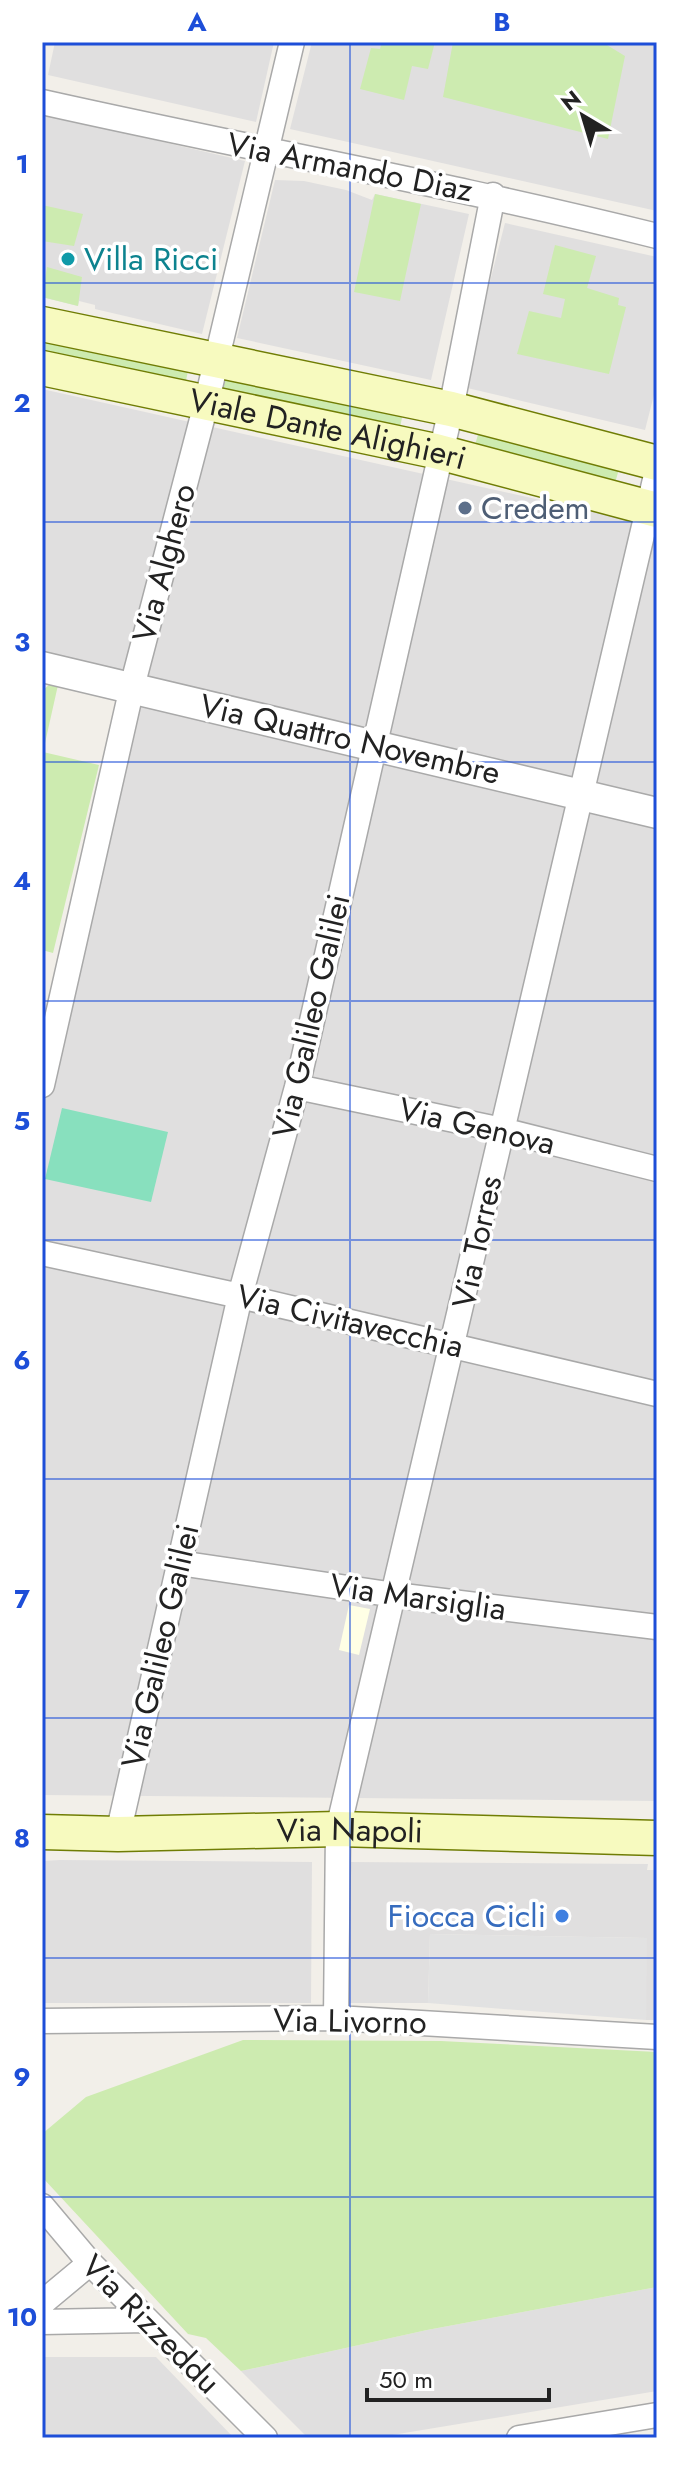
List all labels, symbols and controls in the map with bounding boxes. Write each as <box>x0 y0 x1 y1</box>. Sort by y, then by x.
text: A <box>186 3 207 41</box>
text: B <box>493 3 511 41</box>
north arrow <box>543 76 623 156</box>
text: N <box>554 82 587 118</box>
street label: Via Armando Diaz <box>223 121 477 213</box>
text: 1 <box>15 145 29 183</box>
place label: Villa Ricci <box>84 236 218 282</box>
marker: Villa Ricci <box>59 250 77 268</box>
street label: Viale Dante Alighieri <box>185 377 471 481</box>
text: 2 <box>13 384 31 422</box>
street label: Via Alghero <box>121 479 207 647</box>
place label: Credem <box>481 485 590 531</box>
marker: Credem <box>456 499 474 517</box>
text: 3 <box>14 623 30 661</box>
street label: Via Quattro Novembre <box>195 682 505 796</box>
text: 4 <box>13 862 31 900</box>
street label: Via Galileo Galilei <box>261 889 361 1143</box>
street label: Via Genova <box>394 1086 560 1166</box>
text: 5 <box>14 1102 30 1140</box>
street label: Via Torres <box>441 1171 513 1313</box>
street label: Via Civitavecchia <box>232 1273 468 1369</box>
text: 6 <box>13 1341 31 1379</box>
street label: Via Galileo Galilei <box>110 1519 210 1773</box>
street label: Via Marsiglia <box>327 1562 509 1632</box>
text: 7 <box>14 1580 30 1618</box>
street label: Via Napoli <box>276 1806 424 1854</box>
text: 8 <box>14 1819 30 1857</box>
place label: Fiocca Cicli <box>387 1893 546 1939</box>
marker: Fiocca Cicli <box>553 1907 571 1925</box>
street label: Via Livorno <box>273 1997 427 2045</box>
text: 9 <box>13 2058 31 2096</box>
street label: Via Rizzeddu <box>71 2244 231 2404</box>
text: 10 <box>7 2298 37 2336</box>
scale bar <box>367 2352 549 2402</box>
text: 50 m <box>379 2362 433 2397</box>

